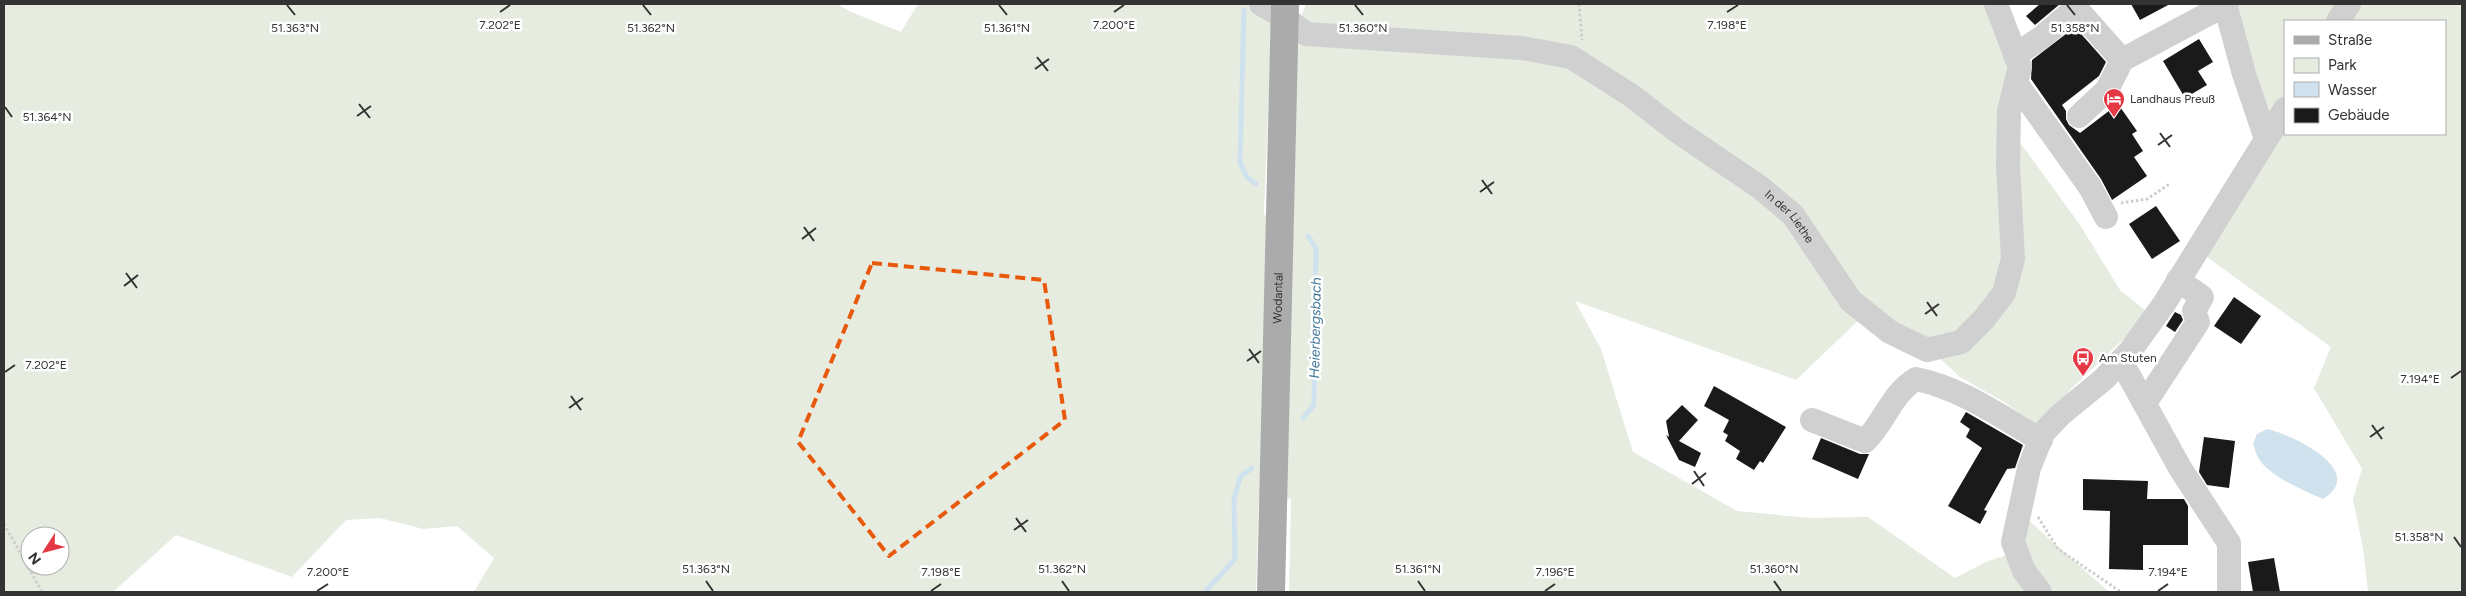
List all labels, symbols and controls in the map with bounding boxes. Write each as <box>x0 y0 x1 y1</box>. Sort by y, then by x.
text: 7.202°E <box>479 18 521 32</box>
text: 7.200°E <box>1093 18 1135 32</box>
text: 7.198°E <box>1707 18 1747 32</box>
legend <box>2284 20 2446 135</box>
text: 51.363°N <box>271 21 319 35</box>
text: 51.362°N <box>627 21 675 35</box>
text: 51.361°N <box>984 21 1030 35</box>
text: 51.360°N <box>1338 21 1388 35</box>
text: 51.358°N <box>2051 21 2099 35</box>
text: Straße <box>2328 31 2372 49</box>
text: Park <box>2328 56 2357 74</box>
text: Wasser <box>2328 81 2377 99</box>
hotel icon: Landhaus Preuß <box>2102 87 2126 118</box>
place label: Landhaus Preuß <box>2130 92 2215 106</box>
text: Gebäude <box>2328 106 2389 124</box>
text: 51.364°N <box>23 110 71 124</box>
street label: In der Liethe <box>1762 187 1817 246</box>
street label: Wodantal <box>1270 272 1286 324</box>
water label: Heierbergsbach <box>1306 277 1325 379</box>
bus stop icon: Am Stuten <box>2071 346 2095 377</box>
place label: Am Stuten <box>2099 351 2157 365</box>
text: 7.202°E <box>25 358 67 372</box>
text: 7.194°E <box>2400 372 2440 386</box>
north arrow <box>20 526 70 576</box>
text: 51.358°N <box>2395 530 2443 544</box>
text: N <box>25 549 45 568</box>
text: 51.363°N <box>682 562 730 576</box>
text: 51.362°N <box>1038 562 1086 576</box>
text: 51.361°N <box>1395 562 1441 576</box>
text: 51.360°N <box>1749 562 1799 576</box>
text: 7.200°E <box>307 565 349 579</box>
text: 7.198°E <box>921 565 961 579</box>
text: 7.196°E <box>1535 565 1575 579</box>
text: 7.194°E <box>2148 565 2188 579</box>

